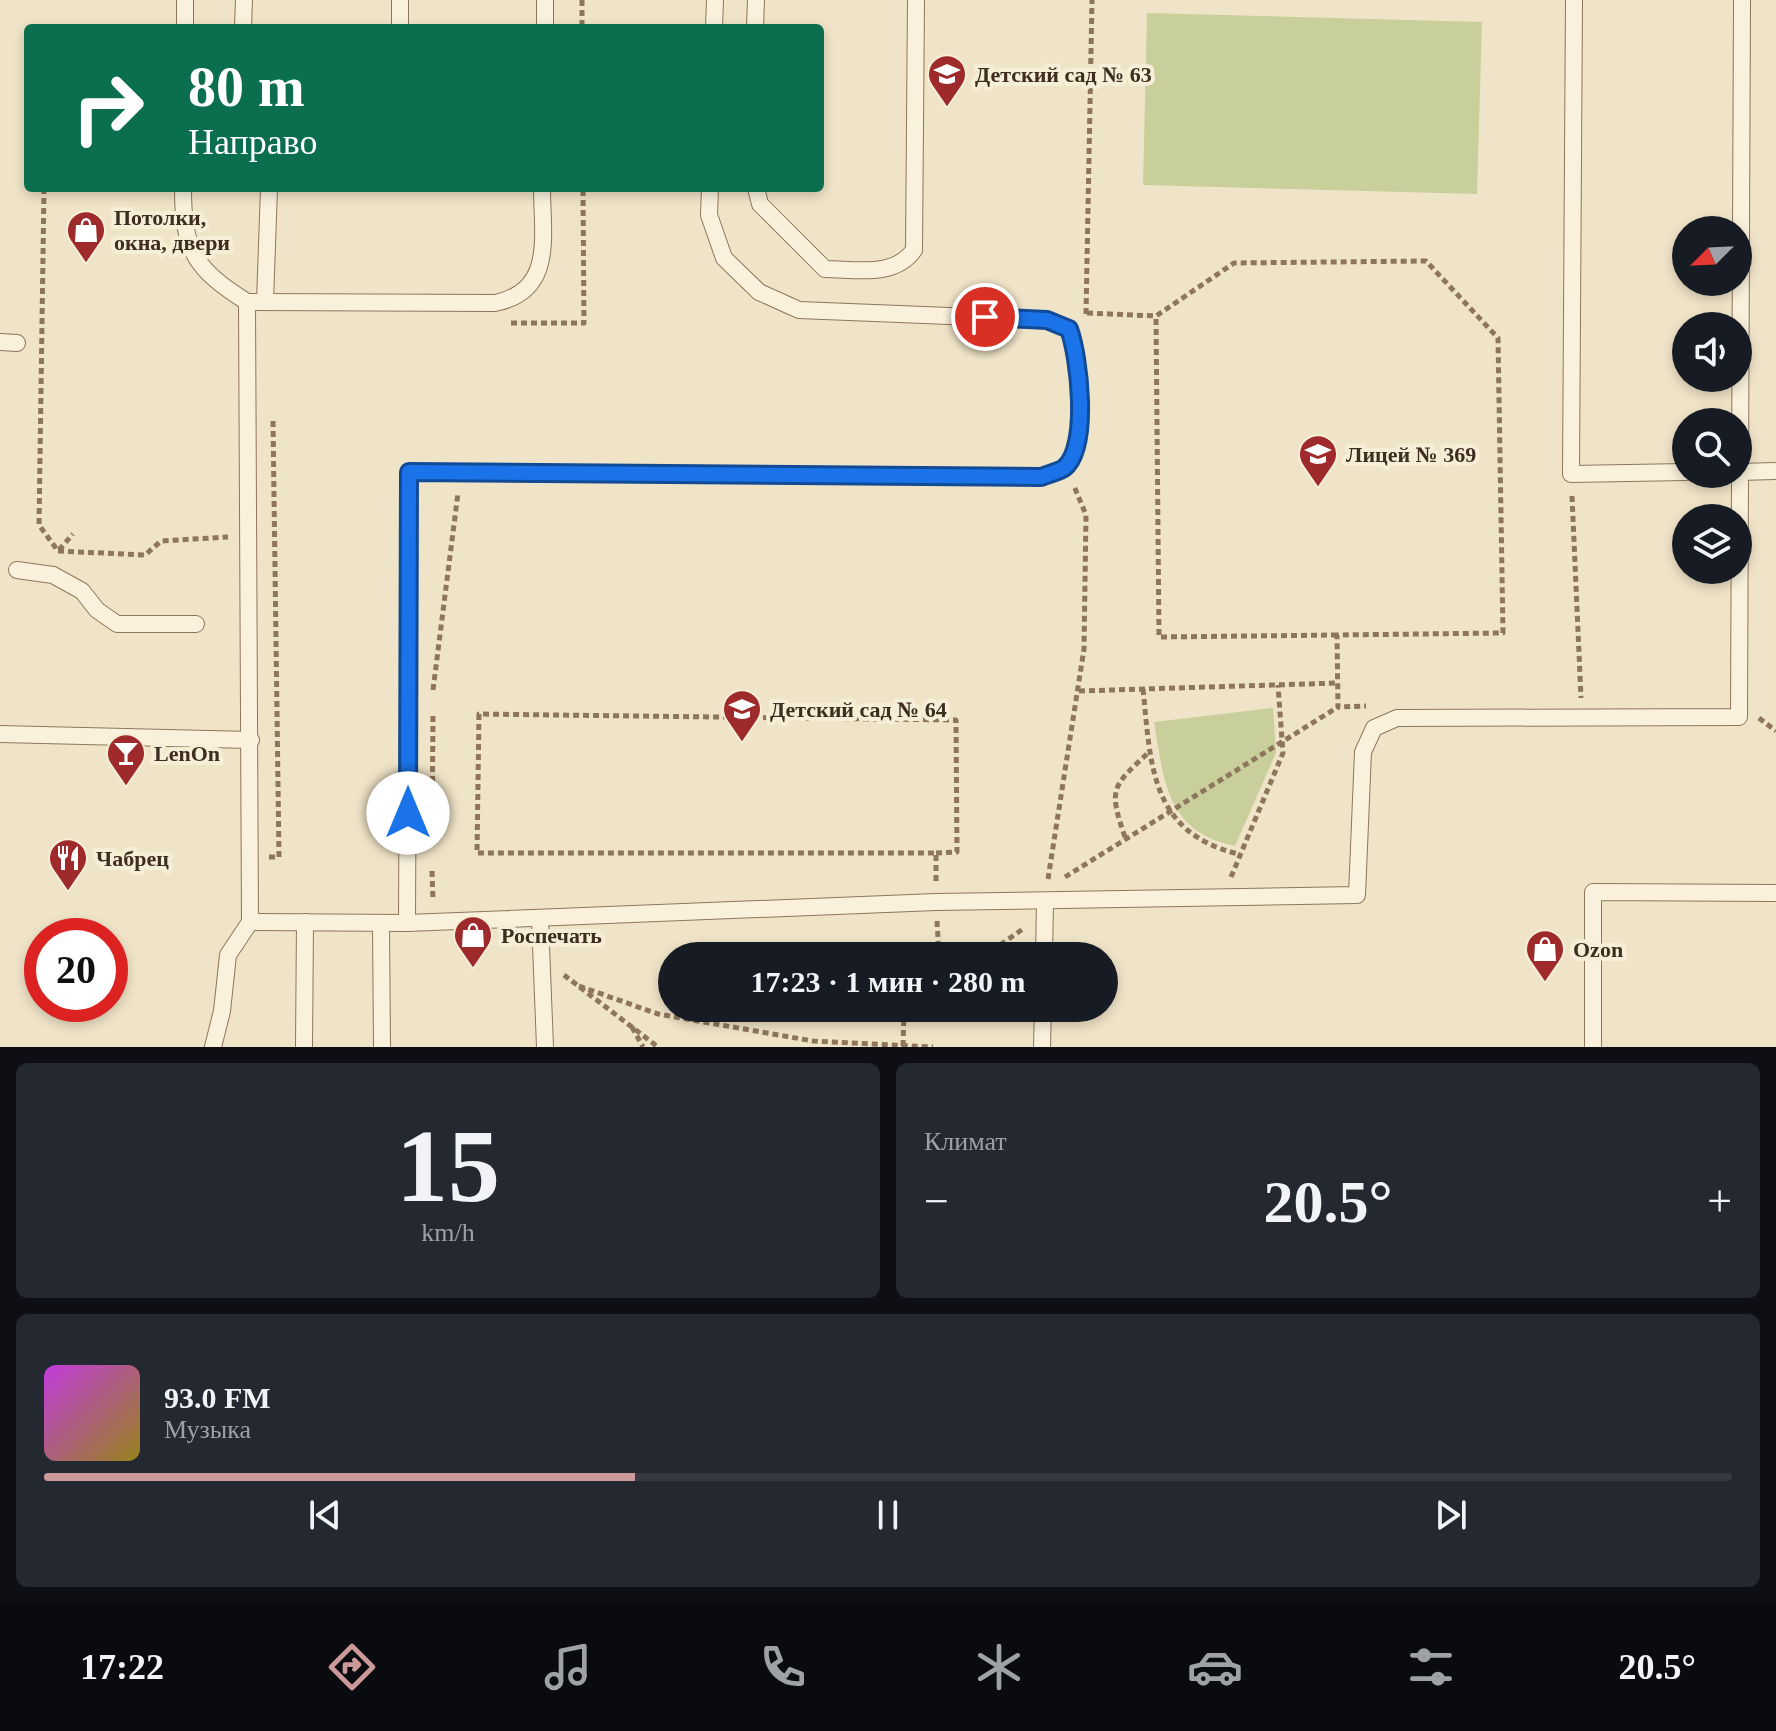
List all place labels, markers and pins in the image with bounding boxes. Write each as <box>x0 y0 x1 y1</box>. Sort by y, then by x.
school or university icon: Детский сад № 63 <box>926 53 968 108</box>
place label: Детский сад № 63 <box>975 62 1152 87</box>
place label: Потолки, окна, двери <box>114 205 230 255</box>
shop icon: Потолки, окна, двери <box>65 209 107 264</box>
pin <box>951 283 1019 351</box>
school or university icon: Лицей № 369 <box>1297 433 1339 488</box>
place label: Лицей № 369 <box>1346 442 1476 467</box>
school or university icon: Детский сад № 64 <box>721 688 763 743</box>
place label: Детский сад № 64 <box>770 697 947 722</box>
bar icon: LenOn <box>105 732 147 787</box>
place label: LenOn <box>154 741 220 766</box>
restaurant icon: Чабрец <box>47 837 89 892</box>
place label: Чабрец <box>96 846 169 871</box>
shop icon: Роспечать <box>452 914 494 969</box>
place label: Роспечать <box>501 923 602 948</box>
shop icon: Ozon <box>1524 928 1566 983</box>
place label: Ozon <box>1573 937 1623 962</box>

